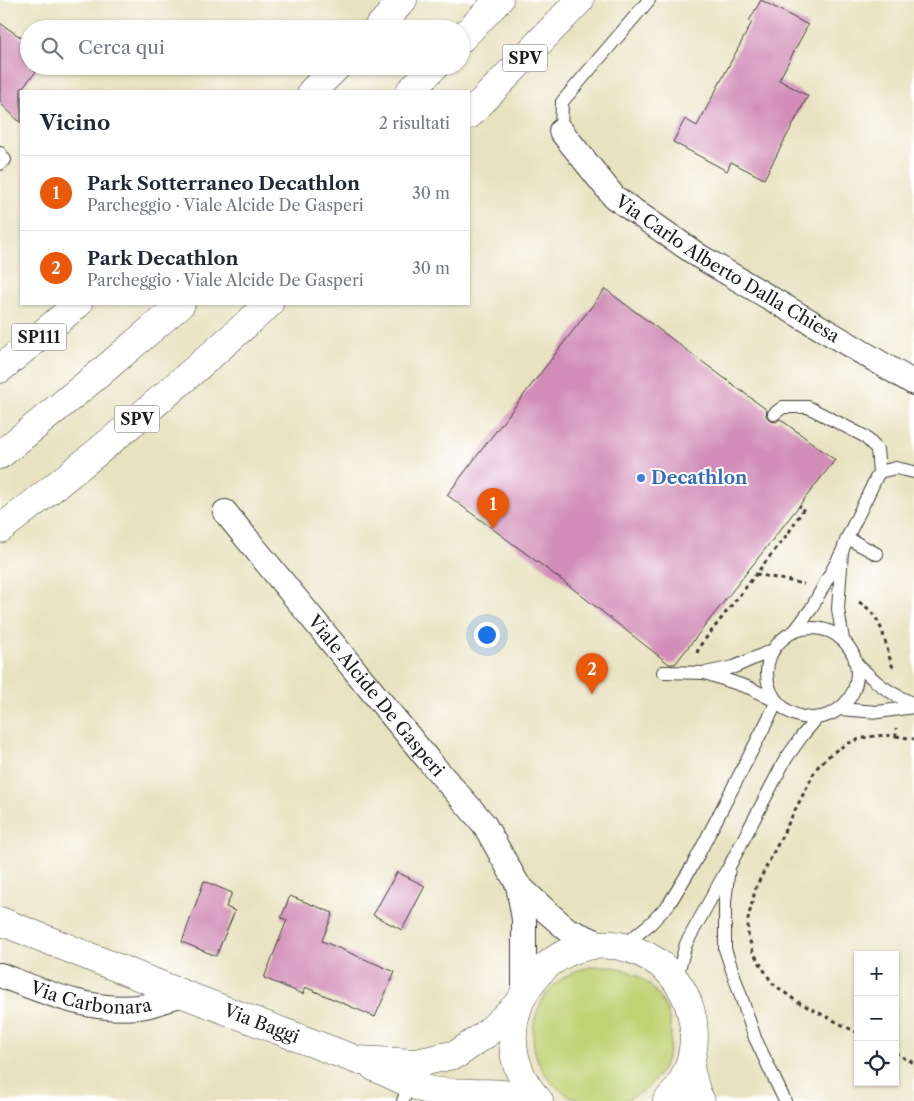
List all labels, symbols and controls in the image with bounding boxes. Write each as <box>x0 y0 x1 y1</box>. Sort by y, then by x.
search box <box>20 20 470 75</box>
icon: search <box>38 34 66 62</box>
text: Cerca qui <box>78 36 165 59</box>
road number: SPV <box>502 44 548 72</box>
text: Vicino <box>40 110 110 135</box>
text: 2 risultati <box>379 113 450 133</box>
text: Park Sotterraneo Decathlon <box>87 172 360 195</box>
text: 1 <box>52 183 60 203</box>
text: 30 m <box>412 183 450 203</box>
street label: Via Carlo Alberto Dalla Chiesa <box>610 190 844 348</box>
text: Parcheggio · Viale Alcide De Gasperi <box>87 195 364 215</box>
text: Park Decathlon <box>87 247 239 270</box>
text: 2 <box>51 258 61 278</box>
text: 30 m <box>412 258 450 278</box>
text: Parcheggio · Viale Alcide De Gasperi <box>87 270 364 290</box>
road number: SP111 <box>12 324 66 351</box>
road number: SPV <box>114 406 160 432</box>
place label: Decathlon <box>651 467 748 489</box>
marker: Decathlon <box>635 472 647 484</box>
pin: 1 <box>477 488 509 529</box>
street label: Viale Alcide De Gasperi <box>303 610 449 782</box>
your location <box>474 622 500 648</box>
pin: 2 <box>576 653 608 694</box>
map controls <box>854 951 899 1086</box>
button: + <box>854 951 899 996</box>
street label: Via Carbonara <box>26 976 154 1019</box>
button: − <box>854 996 899 1041</box>
street label: Via Baggi <box>220 999 303 1048</box>
button: locate <box>854 1041 899 1086</box>

